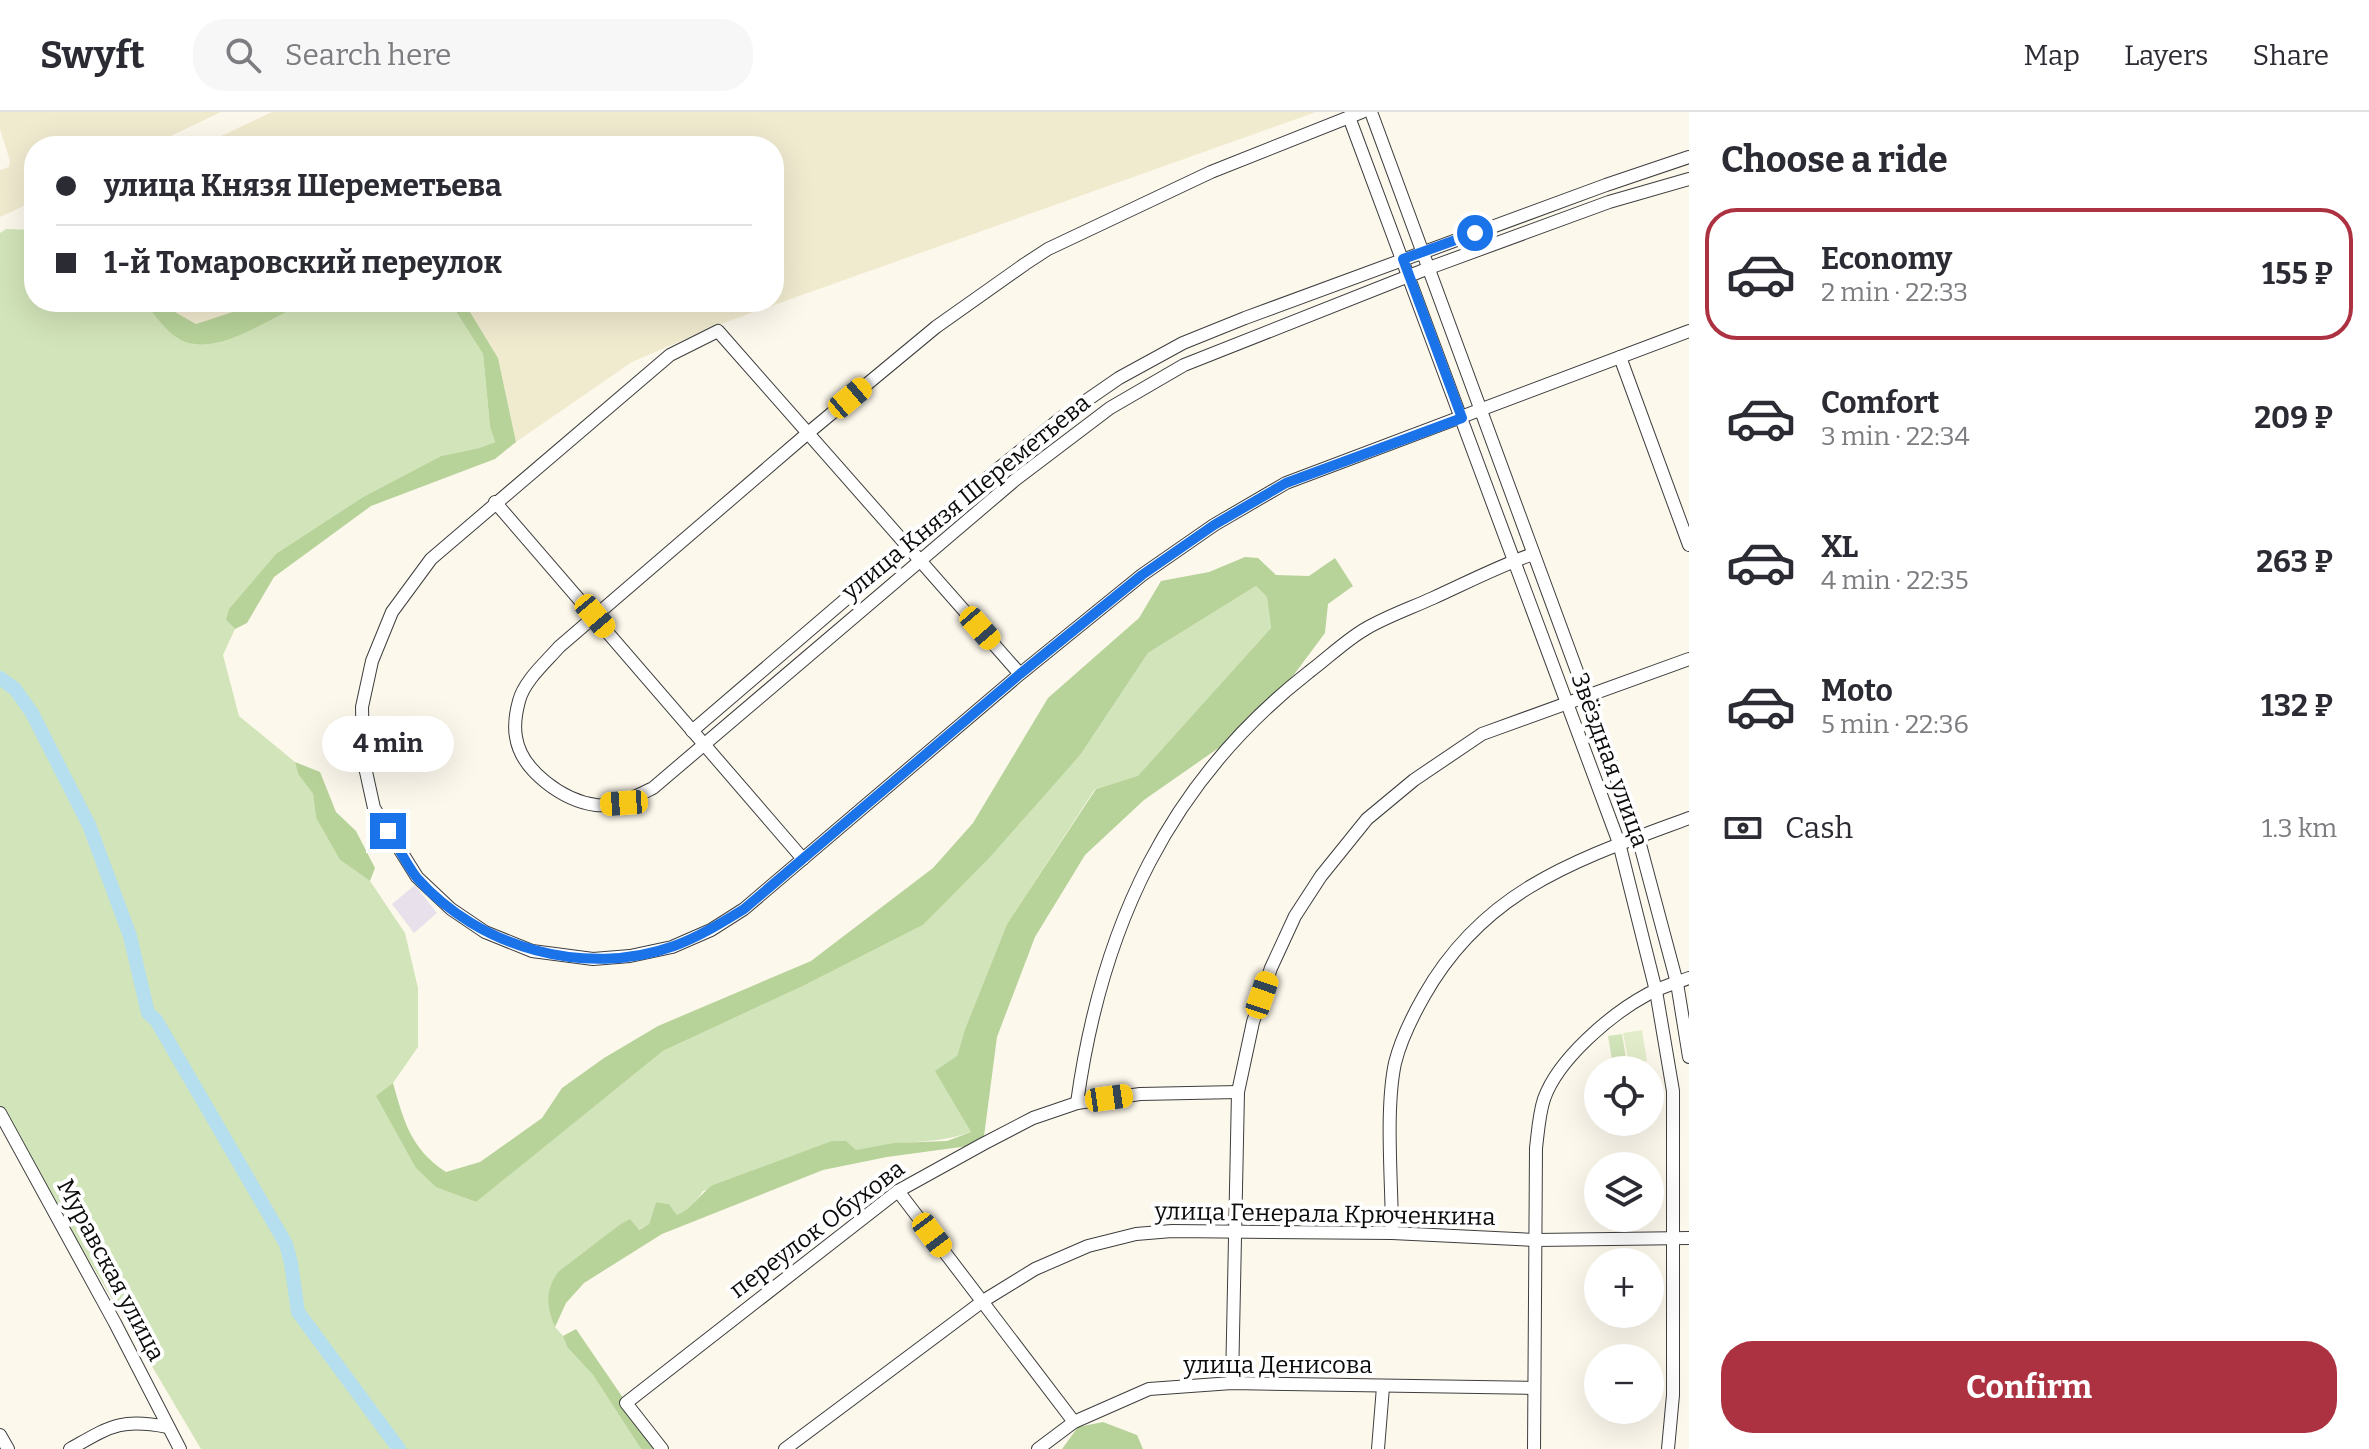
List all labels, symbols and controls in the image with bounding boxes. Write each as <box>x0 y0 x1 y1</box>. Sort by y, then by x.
search box <box>193 19 753 91</box>
text: Swyft <box>40 32 145 78</box>
icon: search <box>221 33 265 77</box>
text: Search here <box>285 37 451 73</box>
text: Map <box>2023 39 2080 72</box>
text: Layers <box>2124 39 2208 72</box>
text: Share <box>2252 39 2329 72</box>
text: Choose a ride <box>1721 138 1948 182</box>
text: улица Князя Шереметьева <box>104 168 502 204</box>
route start <box>1457 215 1493 251</box>
icon: car <box>1725 238 1797 310</box>
text: Economy <box>1821 241 1952 277</box>
text: 1-й Томаровский переулок <box>104 245 502 281</box>
text: 155 ₽ <box>2262 256 2333 292</box>
text: 2 min · 22:33 <box>1821 277 1968 308</box>
car <box>824 373 876 423</box>
icon: car <box>1725 382 1797 454</box>
text: Comfort <box>1821 385 1939 421</box>
street label: улица Князя Шереметьева <box>836 388 1096 606</box>
text: 209 ₽ <box>2254 400 2333 436</box>
text: 3 min · 22:34 <box>1821 421 1970 452</box>
icon: car <box>1725 526 1797 598</box>
text: XL <box>1821 529 1858 565</box>
text: 263 ₽ <box>2256 544 2333 580</box>
text: 4 min · 22:35 <box>1821 565 1969 596</box>
car <box>570 590 620 642</box>
car <box>955 602 1005 654</box>
street label: Звёздная улица <box>1565 669 1655 851</box>
icon: car <box>1725 670 1797 742</box>
text: Moto <box>1821 673 1893 709</box>
text: 132 ₽ <box>2261 688 2333 724</box>
text: 5 min · 22:36 <box>1821 709 1969 740</box>
callout: 4 min <box>322 715 454 771</box>
text: 4 min <box>353 728 423 759</box>
car <box>599 789 649 817</box>
icon: cash <box>1721 806 1765 850</box>
text: Cash <box>1785 810 1853 846</box>
route end <box>370 813 406 849</box>
text: 1.3 km <box>2262 813 2337 844</box>
car <box>1243 968 1281 1022</box>
map controls <box>1584 1056 1664 1424</box>
button: locate <box>1584 1056 1664 1136</box>
car <box>1084 1083 1134 1113</box>
button: layers <box>1584 1152 1664 1232</box>
street label: переулок Обухова <box>724 1154 910 1304</box>
street label: Муравская улица <box>51 1174 171 1366</box>
street label: улица Генерала Крюченкина <box>1153 1197 1496 1231</box>
car <box>908 1209 956 1261</box>
button: + <box>1584 1248 1664 1328</box>
button: Confirm <box>1721 1341 2337 1433</box>
button: − <box>1584 1344 1664 1424</box>
street label: улица Денисова <box>1183 1351 1372 1379</box>

